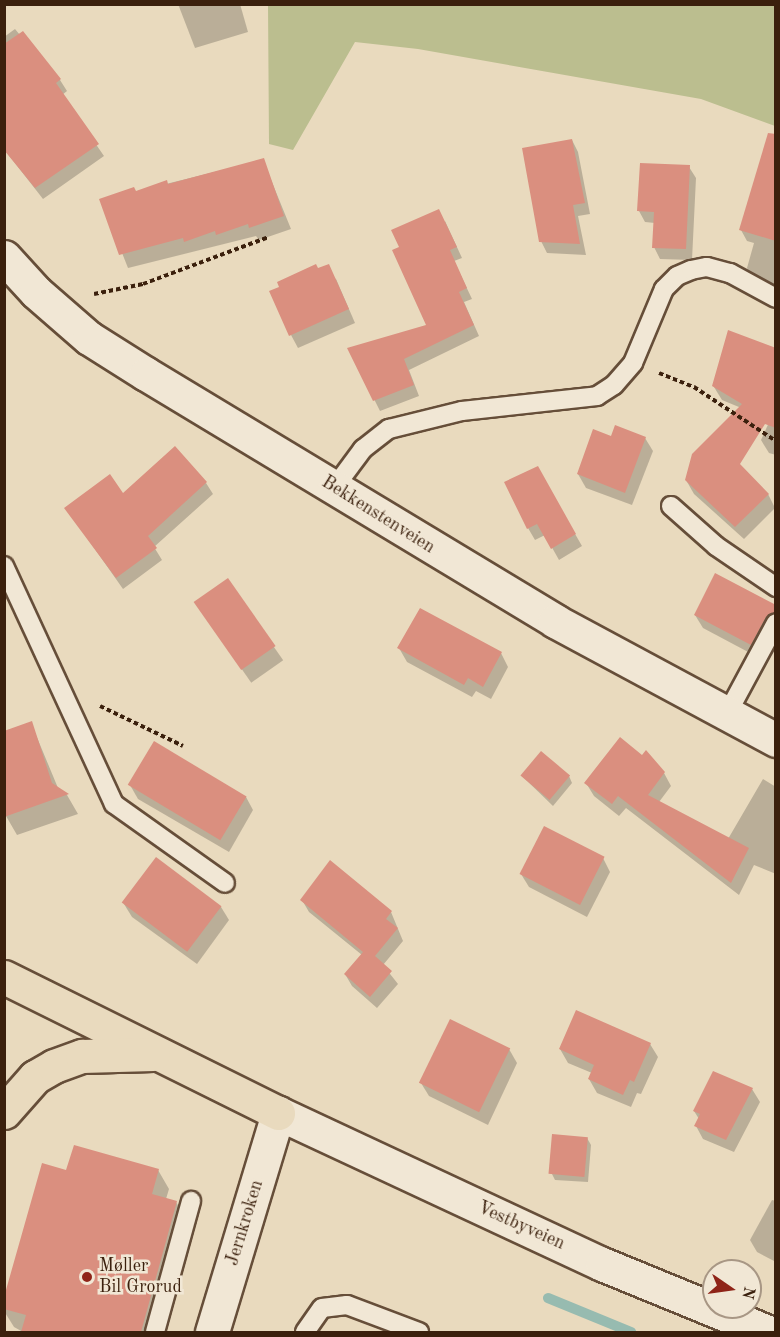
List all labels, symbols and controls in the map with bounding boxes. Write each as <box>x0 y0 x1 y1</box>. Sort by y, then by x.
street label: Bekkenstenveien <box>317 472 439 558</box>
street label: Jernkroken <box>222 1178 268 1268</box>
street label: Vestbyveien <box>474 1197 568 1255</box>
place label: Møller Bil Grorud <box>99 1256 182 1298</box>
north arrow <box>702 1259 762 1319</box>
marker: Møller Bil Grorud <box>80 1270 94 1284</box>
text: N <box>738 1285 757 1300</box>

